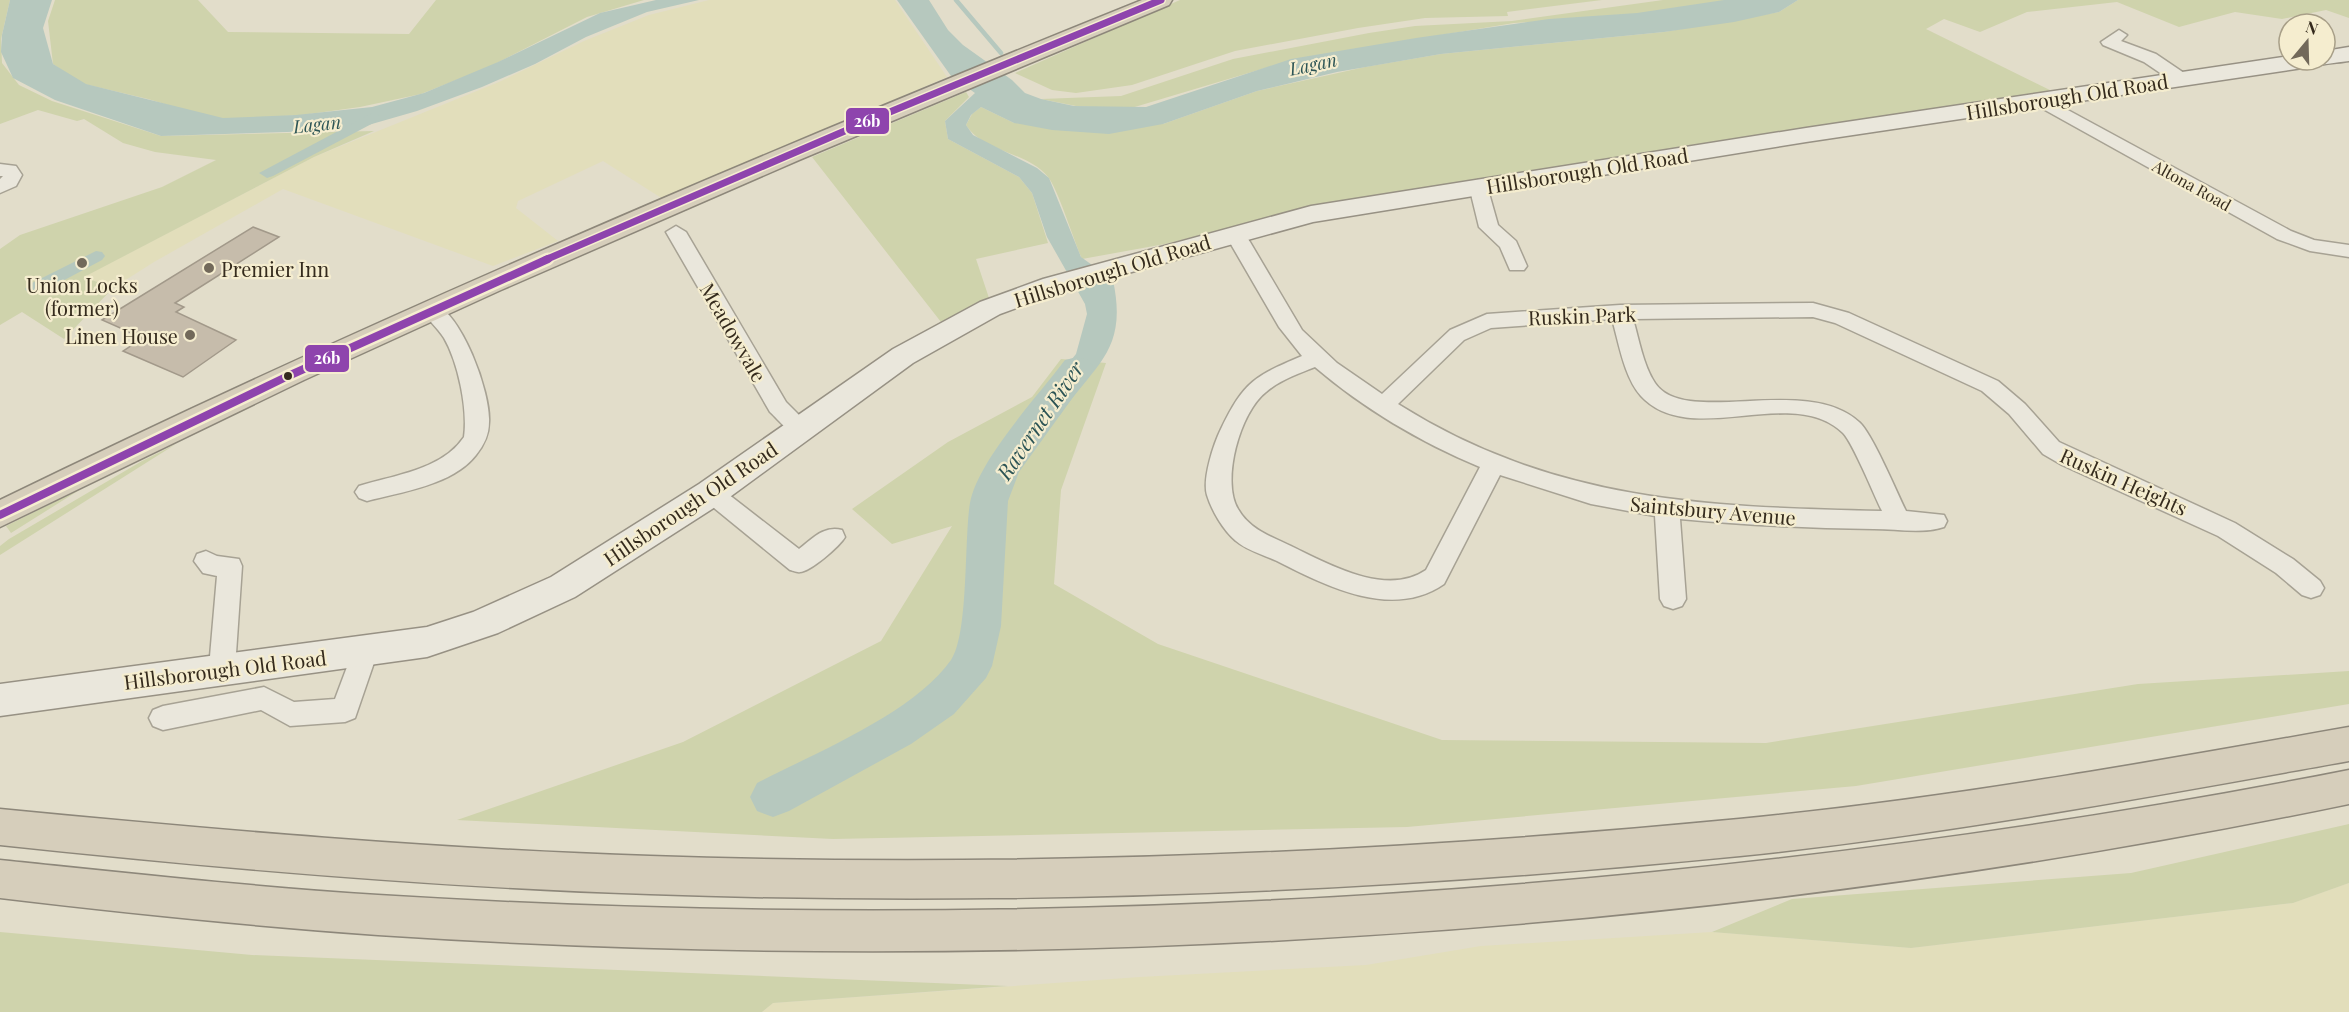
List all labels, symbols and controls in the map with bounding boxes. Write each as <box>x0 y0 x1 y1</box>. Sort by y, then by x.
north arrow <box>2277 12 2337 72</box>
text: N <box>2303 16 2321 39</box>
water label: Lagan <box>1286 47 1339 81</box>
street label: Hillsborough Old Road <box>1964 67 2170 125</box>
line badge: 26b <box>845 107 890 135</box>
water label: Lagan <box>291 110 342 139</box>
text: 26b <box>854 110 880 131</box>
street label: Hillsborough Old Road <box>1484 141 1690 199</box>
street label: Altona Road <box>2148 154 2235 215</box>
street label: Hillsborough Old Road <box>1010 227 1214 313</box>
place label: Premier Inn <box>221 255 329 282</box>
marker: Union Locks (former) <box>75 256 89 270</box>
marker: Premier Inn <box>202 261 216 275</box>
place label: Union Locks (former) <box>26 271 138 321</box>
street label: Meadowvale <box>695 278 773 386</box>
street label: Ruskin Park <box>1527 300 1637 330</box>
place label: Linen House <box>65 322 178 349</box>
marker: Linen House <box>183 328 197 342</box>
line badge: 26b <box>304 344 350 373</box>
text: 26b <box>314 347 340 368</box>
water label: Ravernet River <box>989 354 1090 485</box>
unlabelled marker <box>282 370 294 382</box>
street label: Hillsborough Old Road <box>598 435 783 571</box>
street label: Ruskin Heights <box>2056 441 2192 521</box>
street label: Saintsbury Avenue <box>1629 489 1797 531</box>
street label: Hillsborough Old Road <box>122 643 328 695</box>

